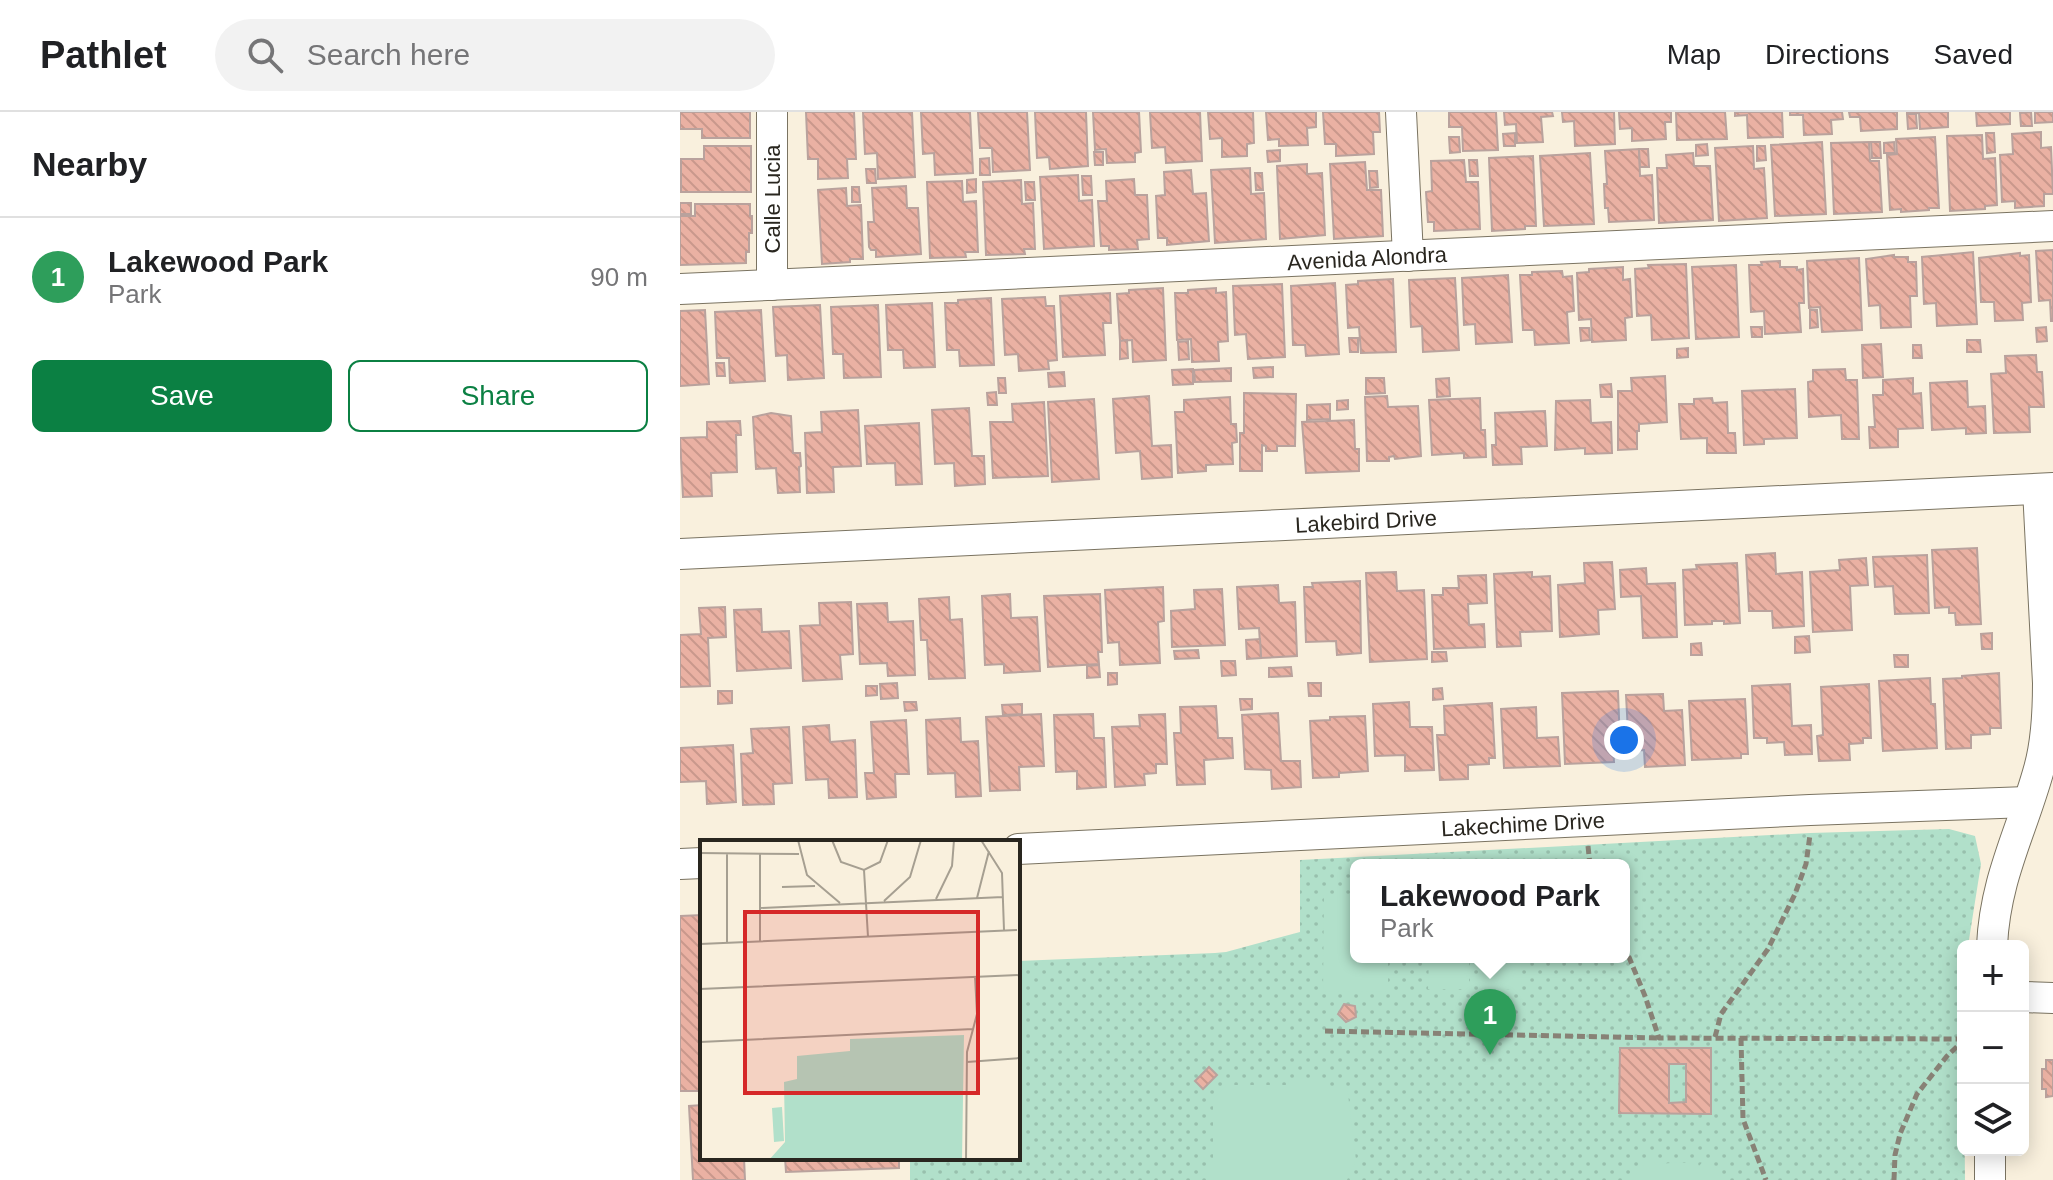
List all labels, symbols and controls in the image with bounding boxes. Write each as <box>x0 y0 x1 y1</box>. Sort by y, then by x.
search box <box>215 19 775 91</box>
icon: search <box>243 33 287 77</box>
text: Pathlet <box>40 34 167 76</box>
text: Search here <box>307 38 470 71</box>
text: Map <box>1667 39 1721 70</box>
text: Directions <box>1765 39 1890 70</box>
text: Saved <box>1934 39 2013 70</box>
street label: Calle Lucia <box>760 144 785 253</box>
text: Nearby <box>32 145 147 183</box>
street label: Avenida Alondra <box>1287 242 1448 275</box>
text: Lakewood Park <box>108 245 328 278</box>
text: 1 <box>51 262 65 292</box>
text: 90 m <box>590 262 648 292</box>
text: Park <box>108 279 161 309</box>
button: Save <box>32 360 332 432</box>
button: Share <box>348 360 648 432</box>
street label: Lakebird Drive <box>1295 505 1438 538</box>
your location <box>1604 720 1644 760</box>
street label: Lakechime Drive <box>1441 808 1605 841</box>
inset map <box>700 840 1020 1160</box>
popup <box>1350 859 1630 963</box>
text: Lakewood Park <box>1380 879 1600 912</box>
text: Park <box>1380 913 1433 943</box>
map controls <box>1957 940 2029 1156</box>
button: + <box>1957 940 2029 1012</box>
pin: 1 <box>1464 989 1516 1055</box>
button: − <box>1957 1012 2029 1084</box>
button: layers <box>1957 1084 2029 1156</box>

